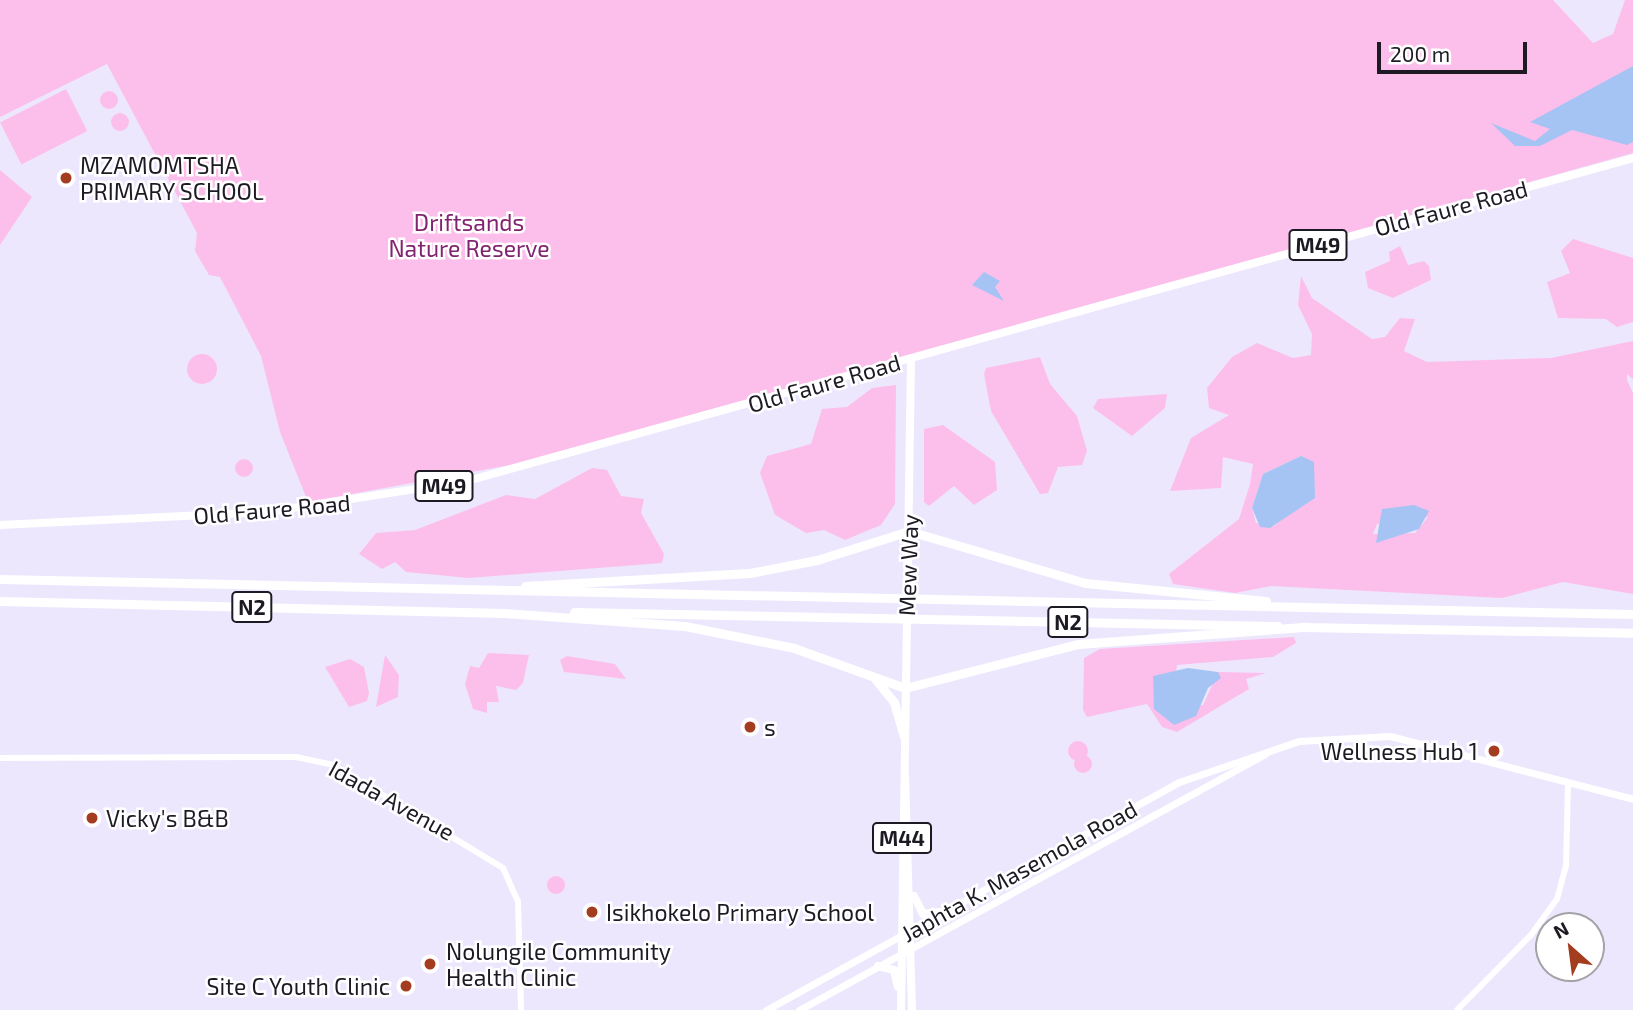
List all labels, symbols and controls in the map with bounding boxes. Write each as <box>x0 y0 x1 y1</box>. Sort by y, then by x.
scale bar <box>1381 28 1532 72</box>
text: 200 m <box>1390 41 1450 66</box>
place label: MZAMOMTSHA PRIMARY SCHOOL <box>80 151 264 205</box>
marker: MZAMOMTSHA PRIMARY SCHOOL <box>58 170 74 186</box>
street label: Old Faure Road <box>1371 174 1531 242</box>
park label: Driftsands Nature Reserve <box>388 208 550 262</box>
road number: M49 <box>1288 228 1348 262</box>
street label: Old Faure Road <box>745 348 903 418</box>
road number: M49 <box>414 468 474 504</box>
street label: Old Faure Road <box>192 488 352 530</box>
street label: Mew Way <box>892 513 924 617</box>
road number: N2 <box>231 590 273 624</box>
road number: N2 <box>1047 604 1089 640</box>
place label: s <box>764 713 776 741</box>
marker: s <box>742 719 758 735</box>
place label: Wellness Hub 1 <box>1321 737 1478 765</box>
marker: Wellness Hub 1 <box>1484 741 1504 761</box>
street label: Idada Avenue <box>324 754 460 846</box>
street label: Japhta K. Masemola Road <box>896 795 1142 947</box>
place label: Vicky's B&B <box>106 804 229 832</box>
marker: Vicky's B&B <box>84 810 100 826</box>
road number: M44 <box>870 820 934 856</box>
place label: Isikhokelo Primary School <box>606 898 875 926</box>
marker: Isikhokelo Primary School <box>584 904 600 920</box>
north arrow <box>1535 912 1605 982</box>
text: N <box>1549 916 1572 943</box>
place label: Nolungile Community Health Clinic <box>446 937 671 991</box>
marker: Nolungile Community Health Clinic <box>420 954 440 974</box>
place label: Site C Youth Clinic <box>206 972 390 1000</box>
marker: Site C Youth Clinic <box>396 976 416 996</box>

